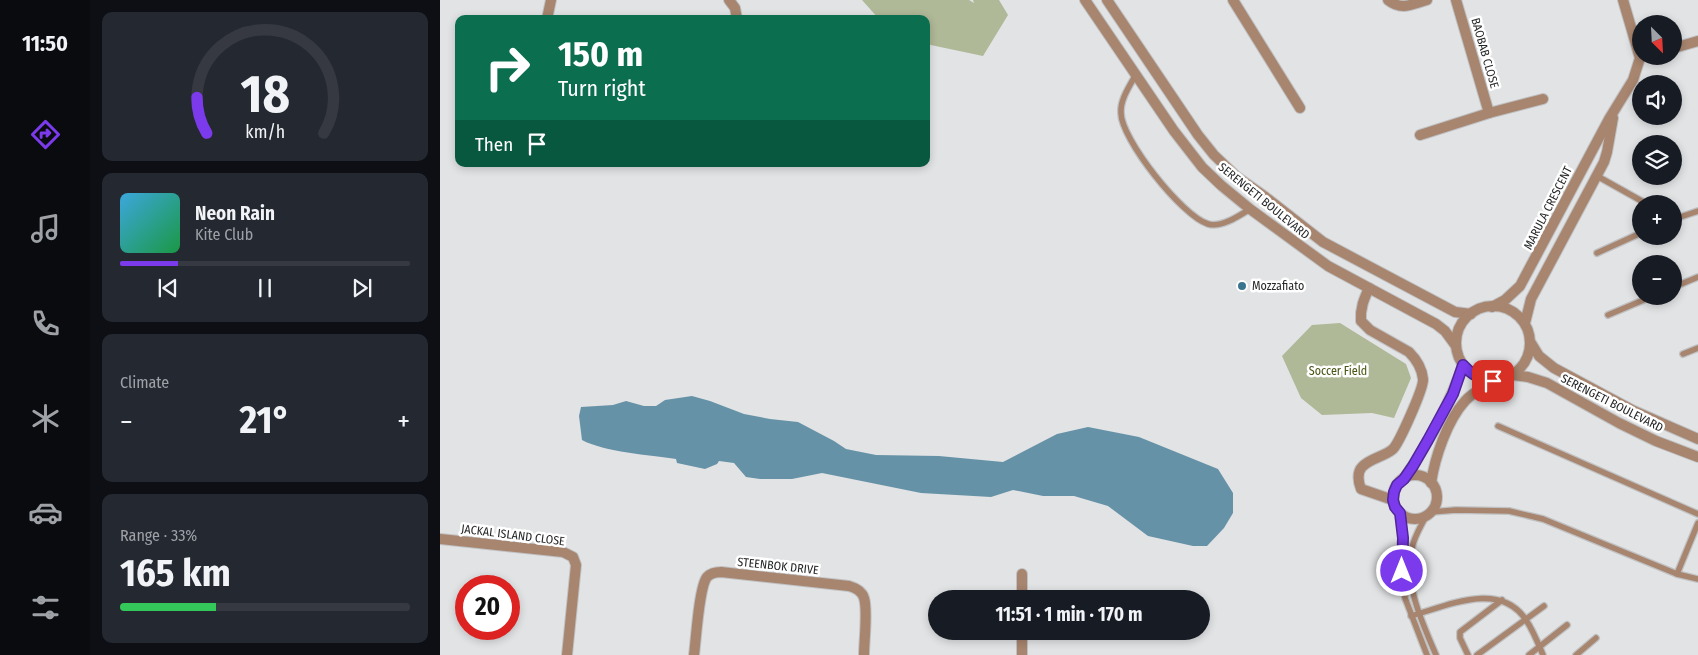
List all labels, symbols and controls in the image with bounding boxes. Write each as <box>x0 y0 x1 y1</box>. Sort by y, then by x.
north arrow <box>1632 15 1682 65</box>
map controls <box>1632 15 1682 305</box>
street label: BAOBAB CLOSE <box>1468 16 1502 90</box>
text: 11:50 <box>22 30 68 57</box>
text: 150 m <box>558 33 643 75</box>
icon: right <box>475 35 540 100</box>
text: 18 <box>240 63 290 126</box>
text: Turn right <box>558 75 646 102</box>
button: sound <box>1632 75 1682 125</box>
icon: directions <box>28 117 63 152</box>
text: km/h <box>245 121 285 143</box>
icon: arrive <box>523 130 551 158</box>
text: Then <box>475 133 513 156</box>
button: layers <box>1632 135 1682 185</box>
street label: SERENGETI BOULEVARD <box>1216 160 1312 242</box>
street label: MARULA CRESCENT <box>1521 164 1575 252</box>
button: + <box>1632 195 1682 245</box>
text: Neon Rain <box>195 202 275 225</box>
icon: music <box>28 211 63 246</box>
text: Kite Club <box>195 225 253 244</box>
button: − <box>1632 255 1682 305</box>
icon: previous <box>154 274 182 302</box>
icon: pause <box>251 274 279 302</box>
icon: next <box>348 274 376 302</box>
place label: Mozzafiato <box>1252 279 1304 293</box>
marker: Mozzafiato <box>1236 280 1248 292</box>
icon: phone <box>28 306 63 341</box>
pin <box>1472 360 1514 402</box>
park label: Soccer Field <box>1309 364 1367 378</box>
icon: arrive <box>1479 367 1507 395</box>
street label: SERENGETI BOULEVARD <box>1559 371 1666 435</box>
text: Climate <box>120 373 169 392</box>
text: 21° <box>240 397 290 443</box>
icon: climate <box>28 401 63 436</box>
text: − <box>120 405 133 438</box>
text: + <box>397 405 410 438</box>
icon: car <box>28 495 63 530</box>
street label: JACKAL ISLAND CLOSE <box>460 522 566 548</box>
text: Range · 33% <box>120 526 197 545</box>
position arrow <box>1375 544 1427 596</box>
text: 165 km <box>120 550 231 596</box>
street label: STEENBOK DRIVE <box>737 555 820 577</box>
speed limit sign: 20 <box>455 575 520 640</box>
icon: filters <box>28 590 63 625</box>
text: 11:51 · 1 min · 170 m <box>995 603 1143 626</box>

